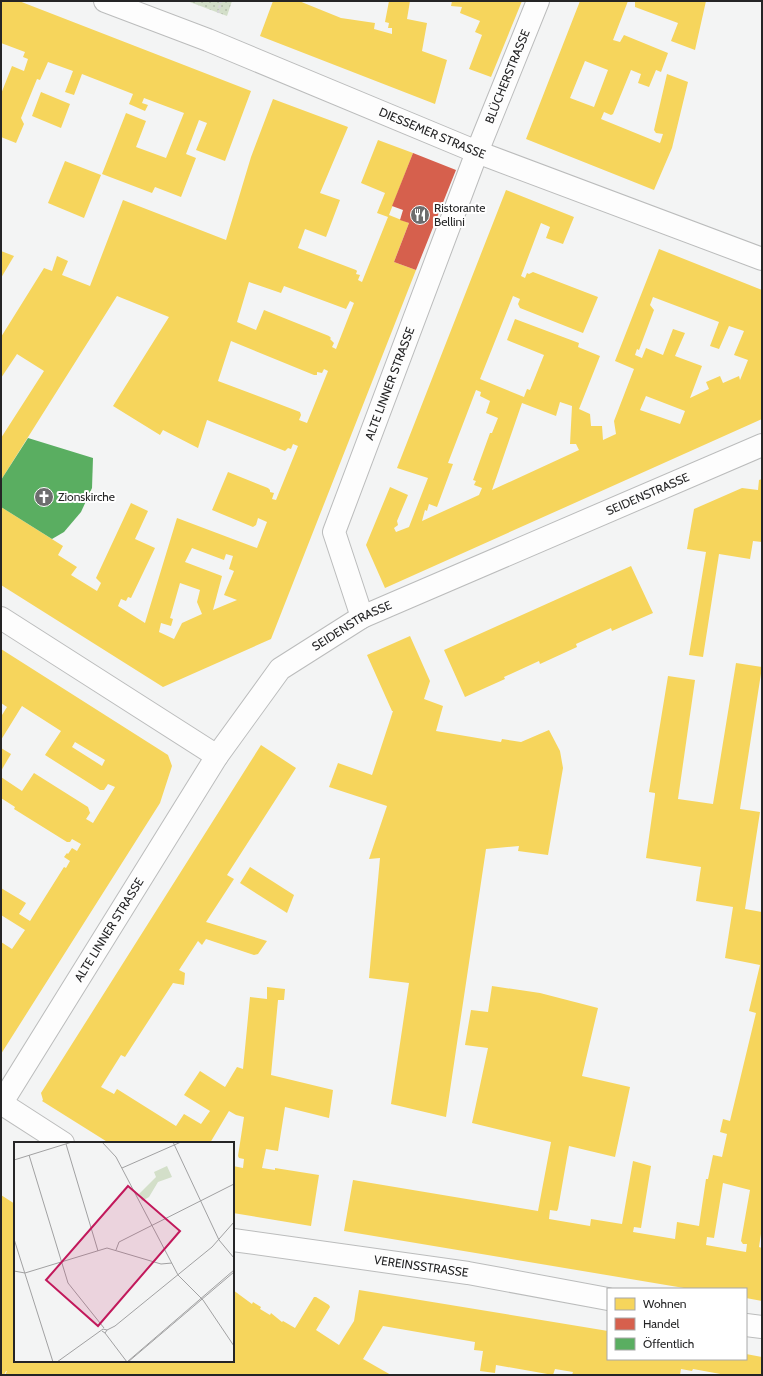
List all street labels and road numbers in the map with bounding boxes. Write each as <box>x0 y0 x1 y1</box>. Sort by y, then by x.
street label: BLÜCHERSTRASSE <box>481 27 533 126</box>
street label: DIESSEMER STRASSE <box>377 104 488 162</box>
street label: ALTE LINNER STRASSE <box>361 324 418 442</box>
street label: SEIDENSTRASSE <box>603 469 692 518</box>
street label: SEIDENSTRASSE <box>309 597 394 654</box>
street label: ALTE LINNER STRASSE <box>71 874 147 984</box>
street label: VEREINSSTRASSE <box>373 1252 470 1280</box>

